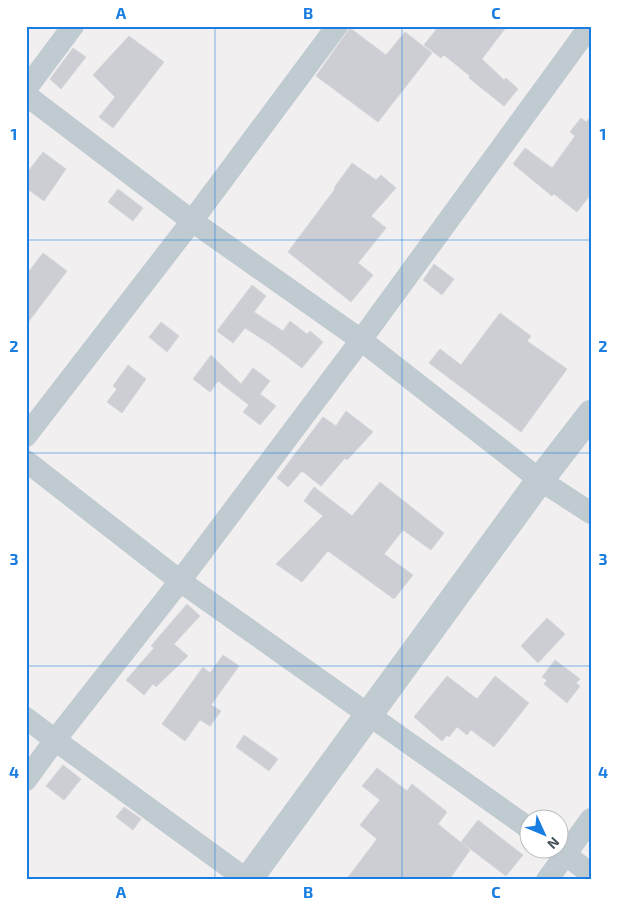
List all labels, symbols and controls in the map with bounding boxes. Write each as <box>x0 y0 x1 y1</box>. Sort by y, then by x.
text: A <box>116 3 127 22</box>
text: B <box>303 3 313 22</box>
text: C <box>491 3 501 22</box>
text: 1 <box>11 124 17 143</box>
text: 1 <box>600 124 606 143</box>
text: 2 <box>9 336 19 355</box>
text: 2 <box>598 336 608 355</box>
text: 3 <box>9 549 19 568</box>
text: 3 <box>598 549 608 568</box>
text: 4 <box>9 762 19 781</box>
text: 4 <box>598 762 608 781</box>
north arrow <box>520 808 570 858</box>
text: N <box>544 834 563 853</box>
text: A <box>116 882 127 901</box>
text: B <box>303 882 313 901</box>
text: C <box>491 882 501 901</box>

